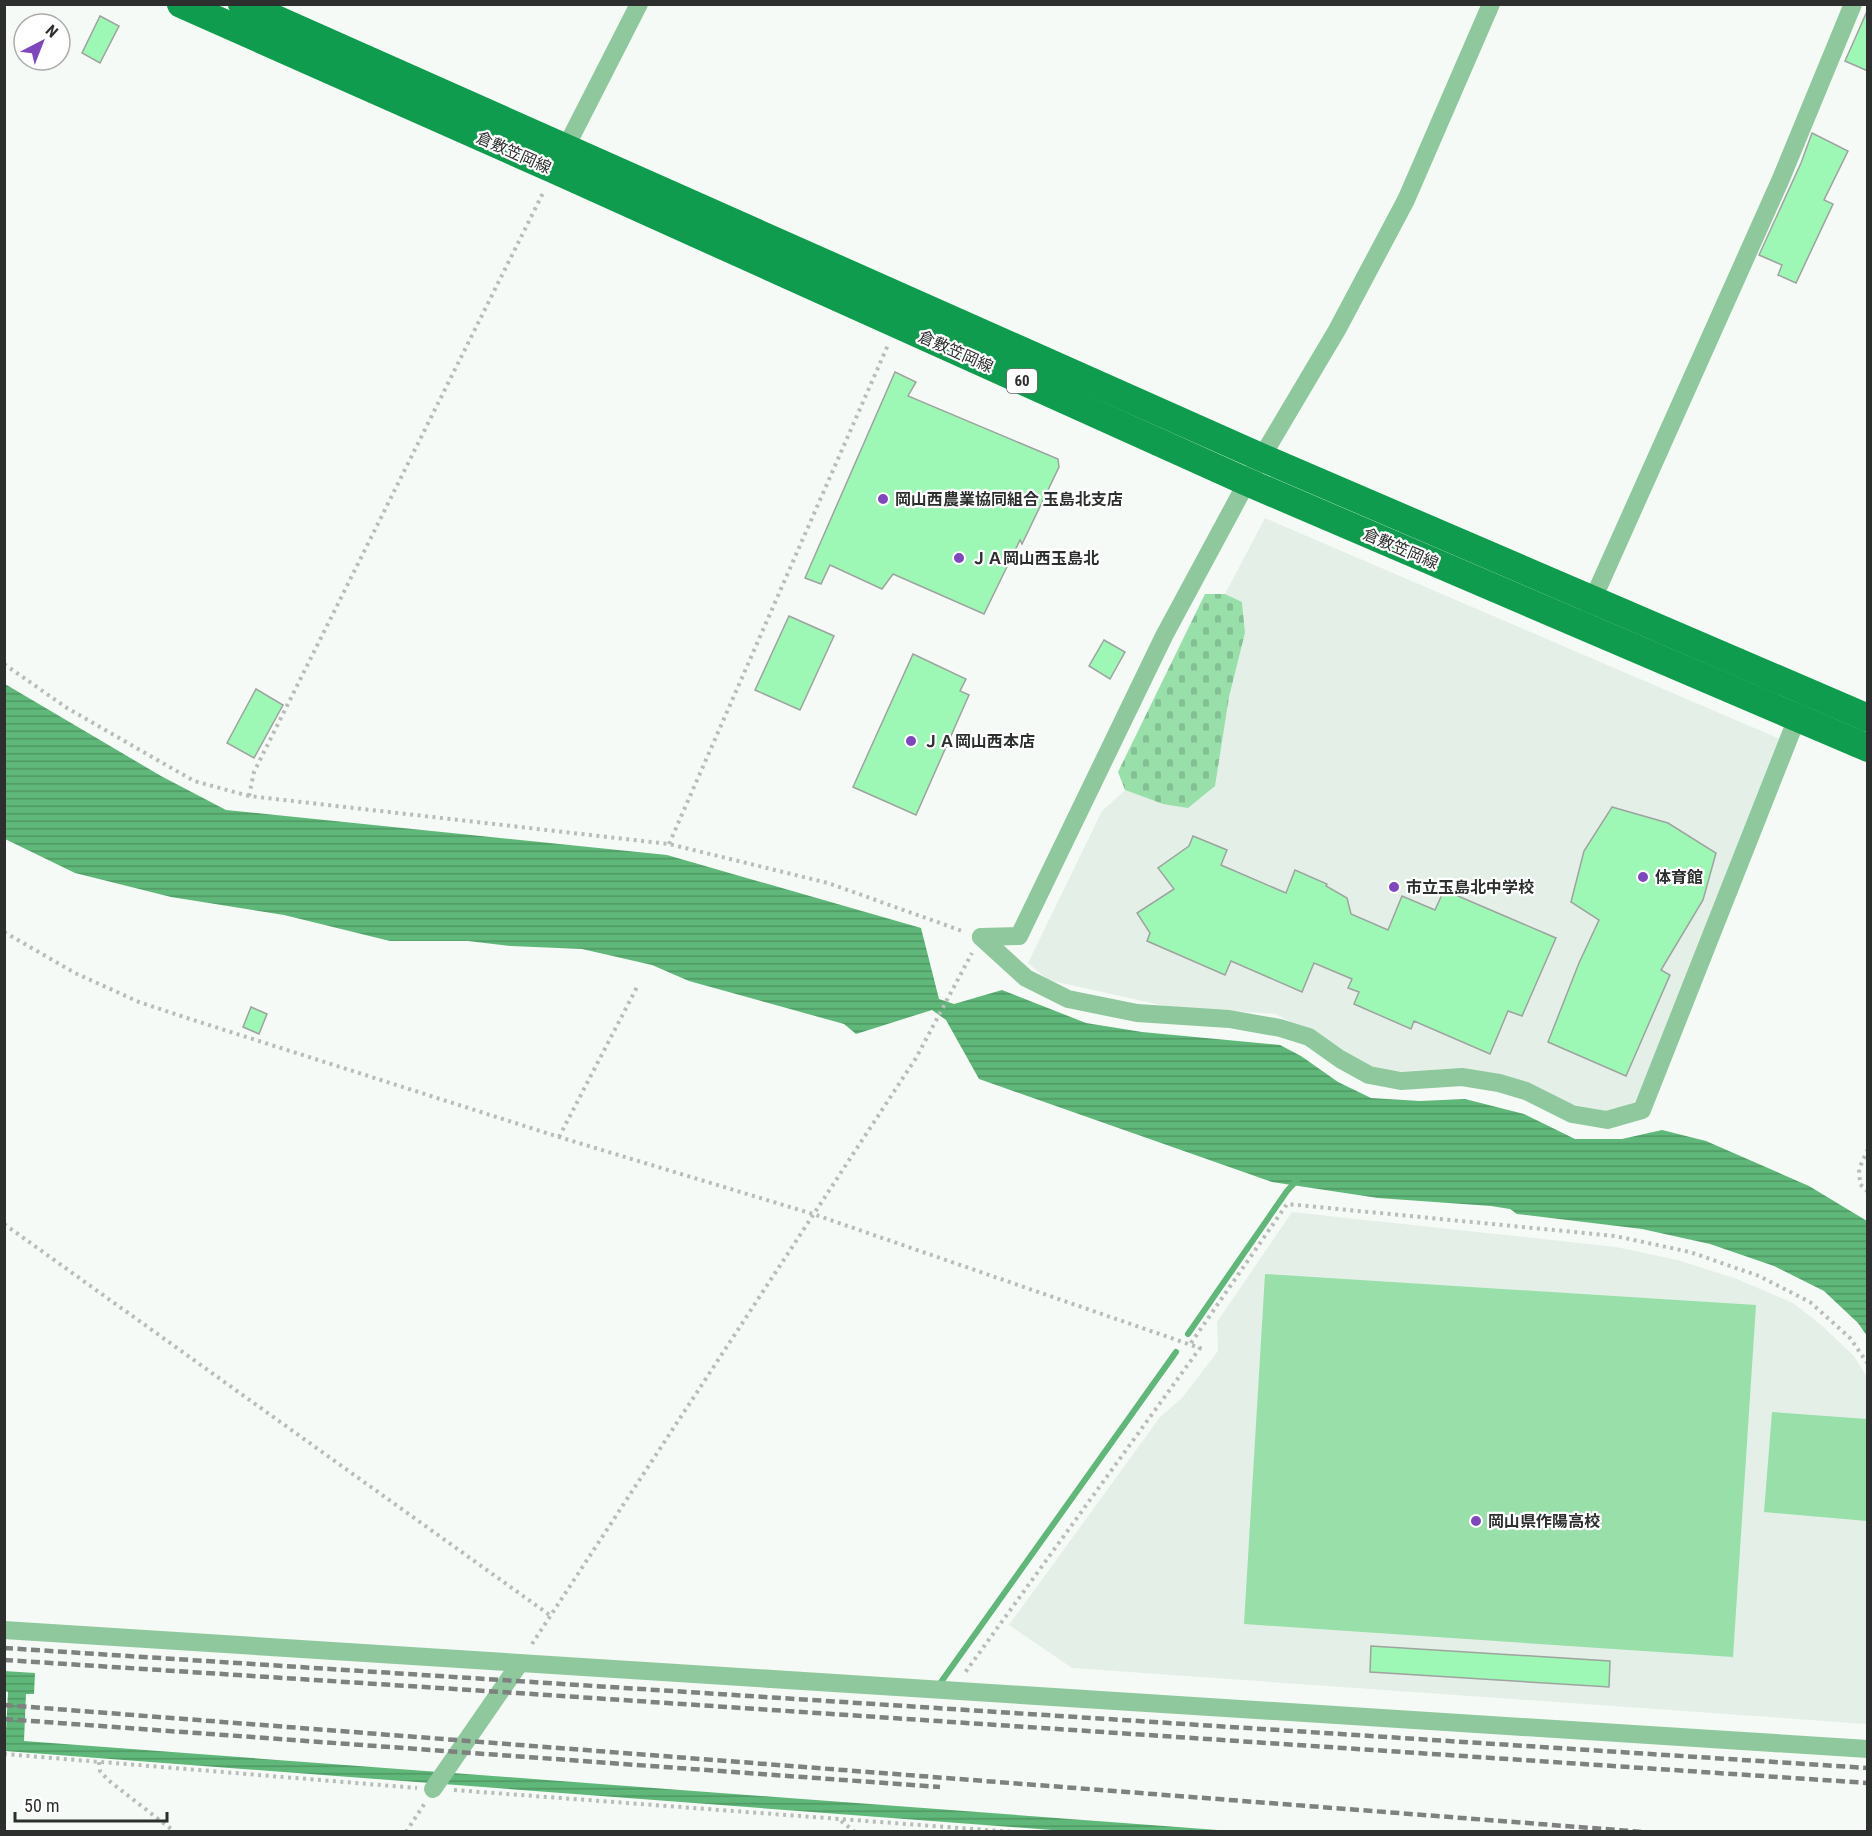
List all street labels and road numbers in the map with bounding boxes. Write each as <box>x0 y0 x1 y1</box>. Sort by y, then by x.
street label: 倉敷笠岡線 <box>473 128 554 177</box>
street label: 倉敷笠岡線 <box>915 327 996 376</box>
road number: 60 <box>1007 369 1037 393</box>
street label: 倉敷笠岡線 <box>1360 524 1441 573</box>

